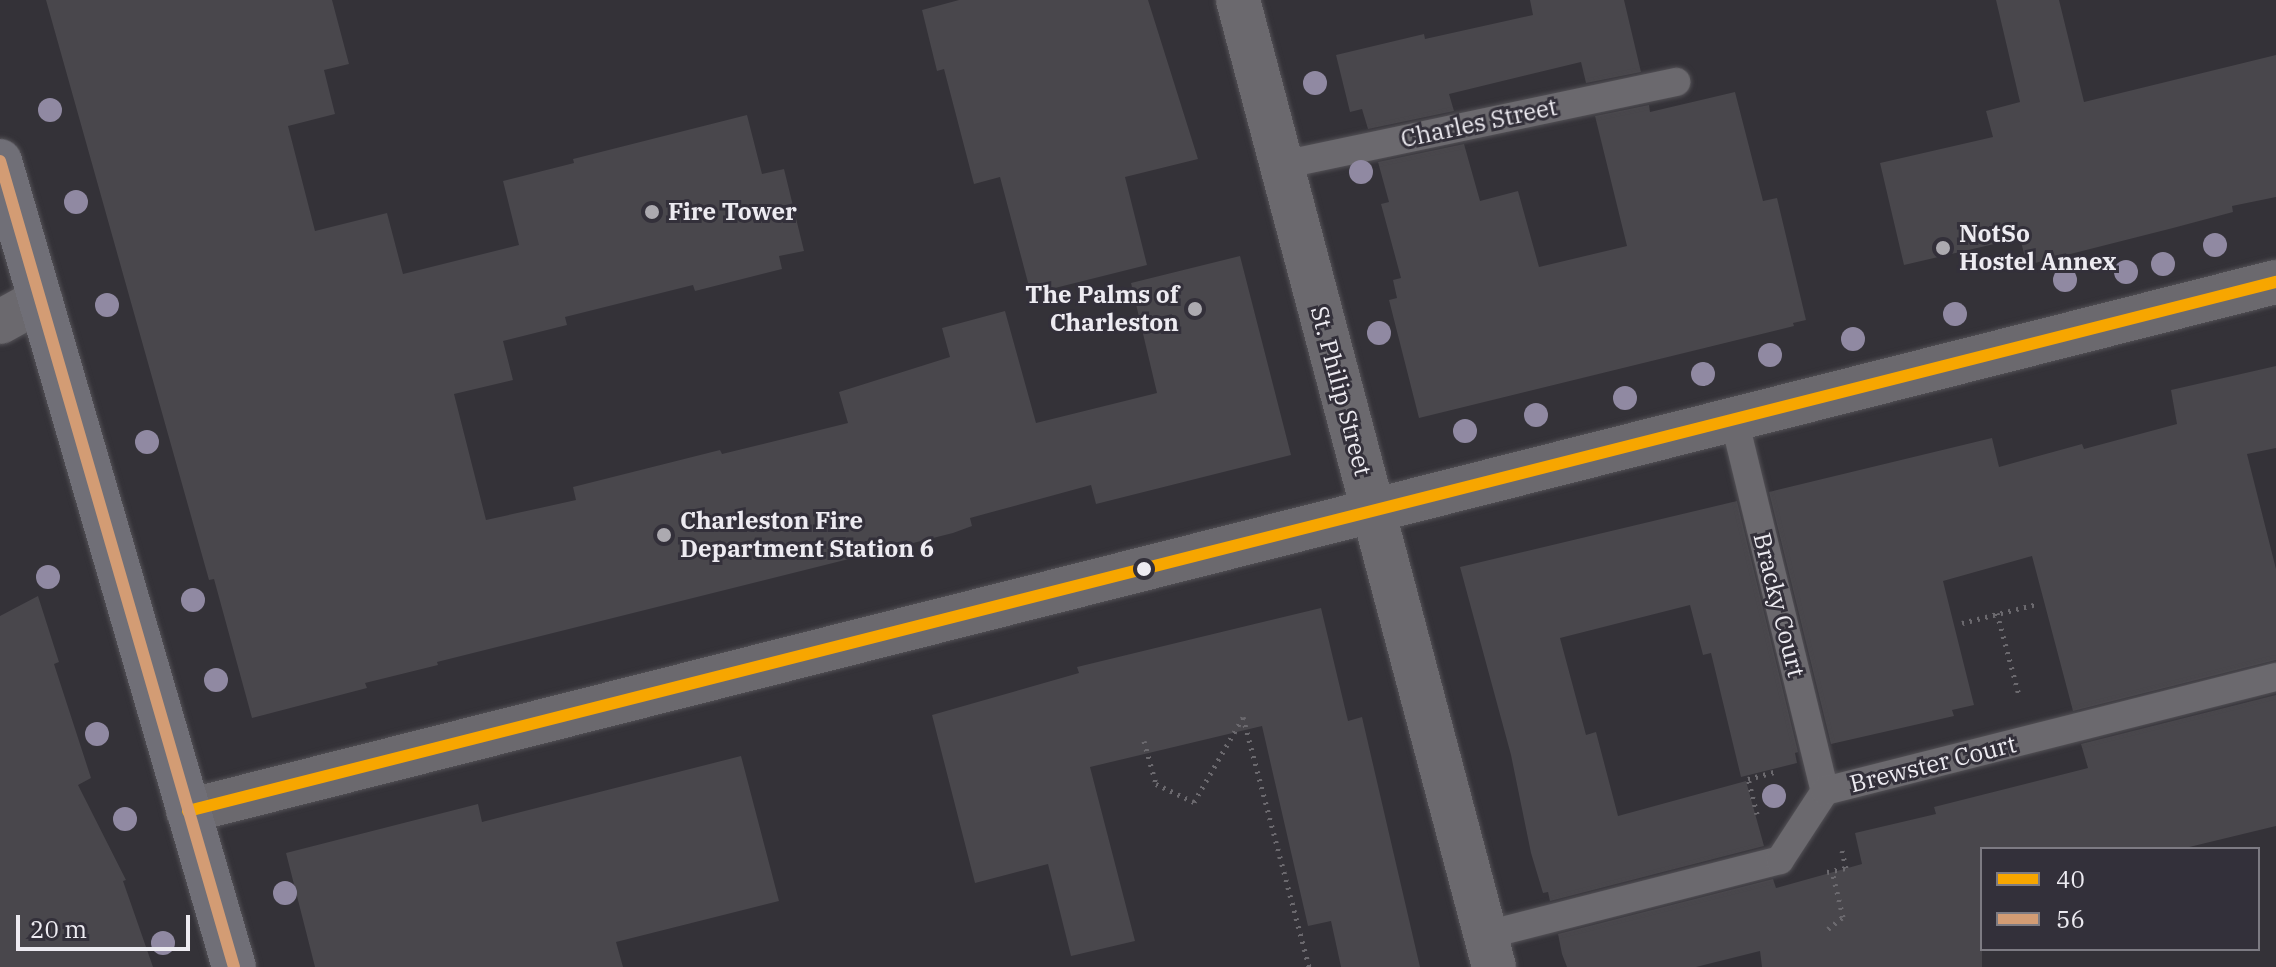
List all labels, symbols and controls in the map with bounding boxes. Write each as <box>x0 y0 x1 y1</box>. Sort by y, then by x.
street label: Charles Street <box>1398 92 1560 154</box>
place label: Fire Tower <box>668 198 797 226</box>
marker: Fire Tower <box>643 203 661 221</box>
place label: NotSo Hostel Annex <box>1959 220 2116 276</box>
marker: NotSo Hostel Annex <box>1934 239 1952 257</box>
place label: The Palms of Charleston <box>1025 281 1179 337</box>
marker: The Palms of Charleston <box>1186 300 1204 318</box>
street label: St. Philip Street <box>1304 303 1378 479</box>
place label: Charleston Fire Department Station 6 <box>680 507 934 563</box>
marker: Charleston Fire Department Station 6 <box>655 526 673 544</box>
street label: Bracky Court <box>1747 530 1811 680</box>
unlabelled marker <box>1136 561 1152 577</box>
street label: Brewster Court <box>1847 729 2019 799</box>
legend <box>1980 847 2260 951</box>
text: 40 <box>2056 863 2085 895</box>
scale bar <box>20 899 194 949</box>
text: 56 <box>2056 903 2085 935</box>
text: 20 m <box>30 913 87 945</box>

